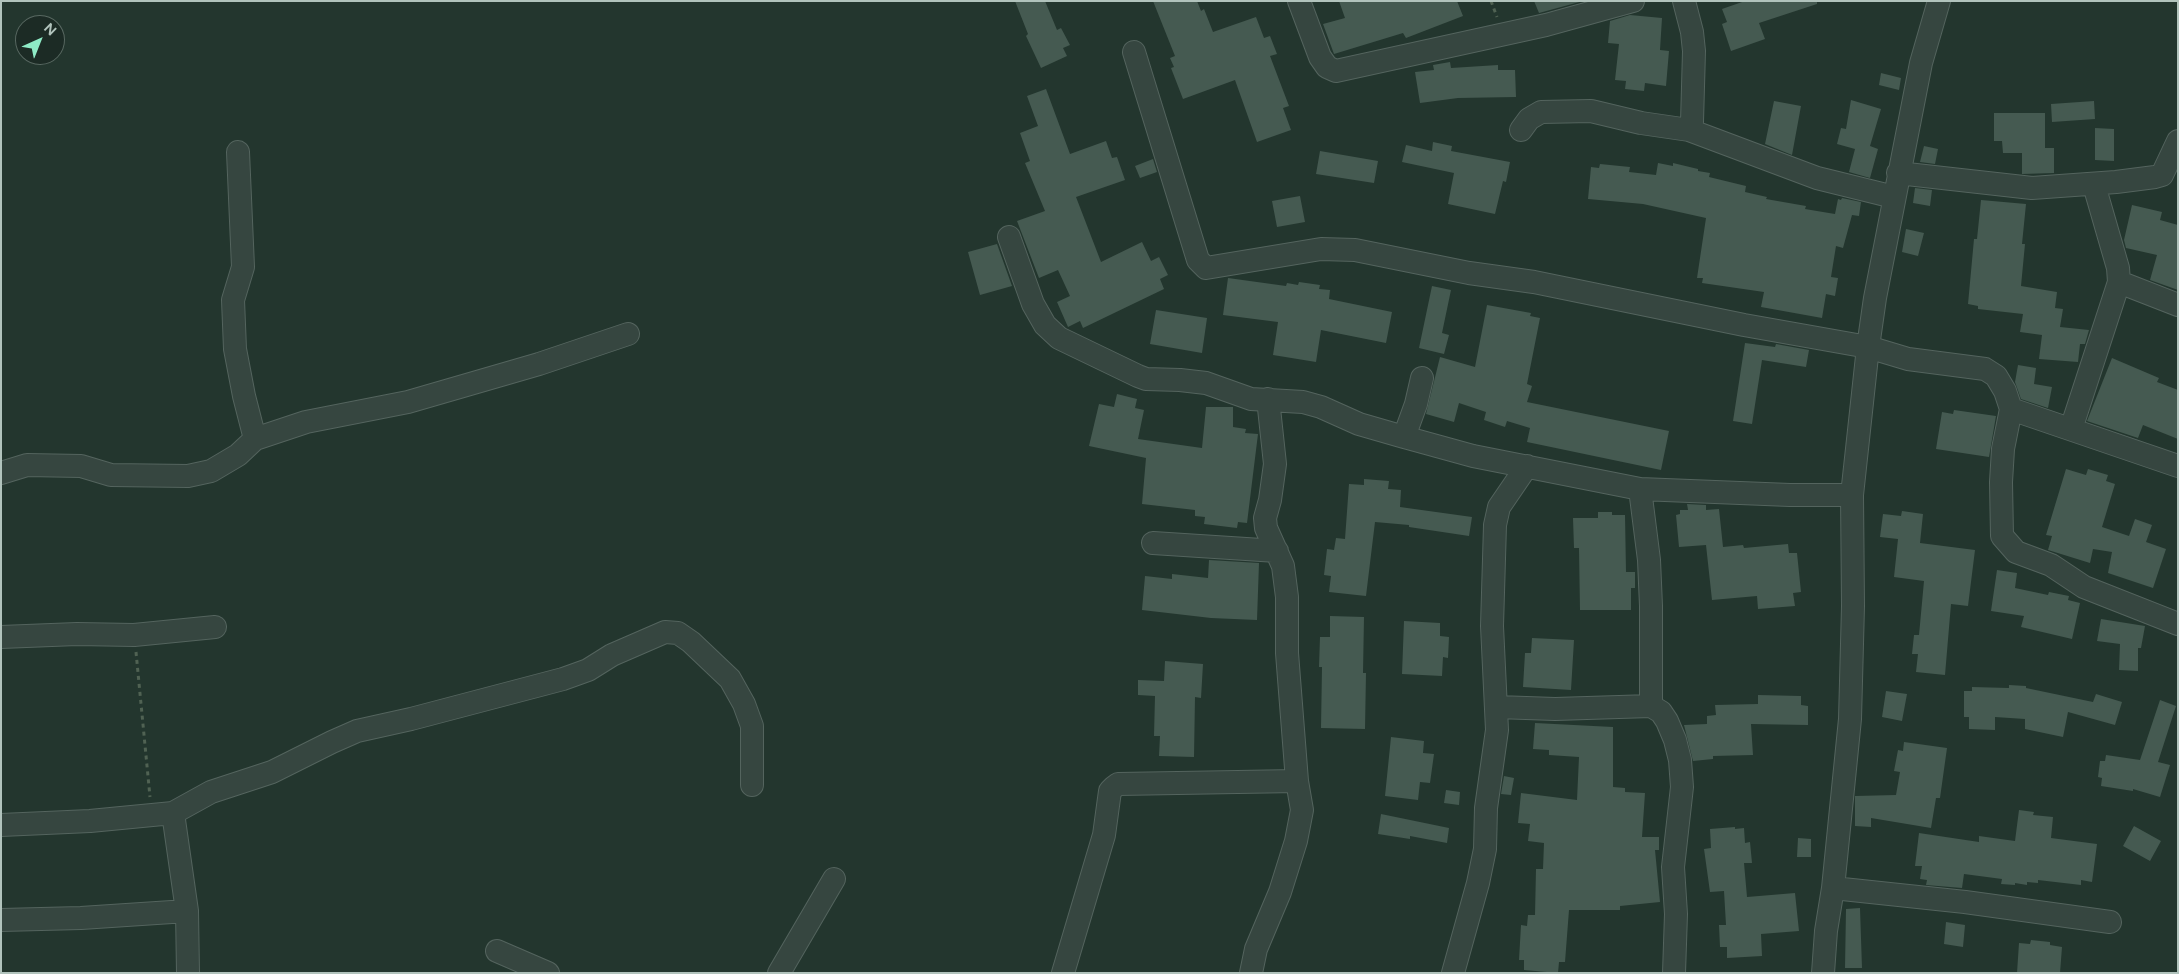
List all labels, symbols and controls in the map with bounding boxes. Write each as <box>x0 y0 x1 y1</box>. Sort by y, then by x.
north arrow <box>15 15 65 65</box>
text: N <box>40 20 60 39</box>

